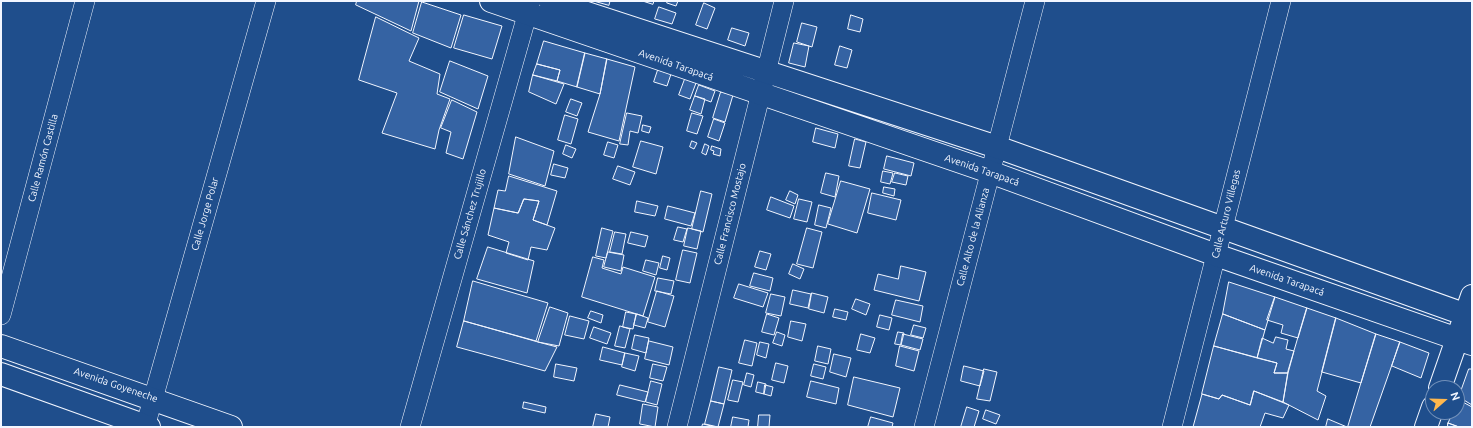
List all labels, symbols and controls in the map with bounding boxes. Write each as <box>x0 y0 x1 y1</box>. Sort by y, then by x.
street label: Avenida Tarapacá <box>637 47 715 83</box>
street label: Calle Ramón Castilla <box>25 113 61 203</box>
street label: Avenida Tarapacá <box>943 152 1021 188</box>
street label: Calle Francisco Mostajo <box>712 162 748 266</box>
street label: Calle Sánchez Trujillo <box>451 167 489 261</box>
street label: Calle Arturo Villegas <box>1209 168 1243 260</box>
street label: Calle Jorge Polar <box>189 176 221 252</box>
street label: Calle Alto de la Alianza <box>954 186 992 288</box>
street label: Avenida Tarapacá <box>1248 262 1326 298</box>
street label: Avenida Goyeneche <box>72 365 160 405</box>
north arrow <box>1425 380 1465 420</box>
text: N <box>1448 390 1462 402</box>

